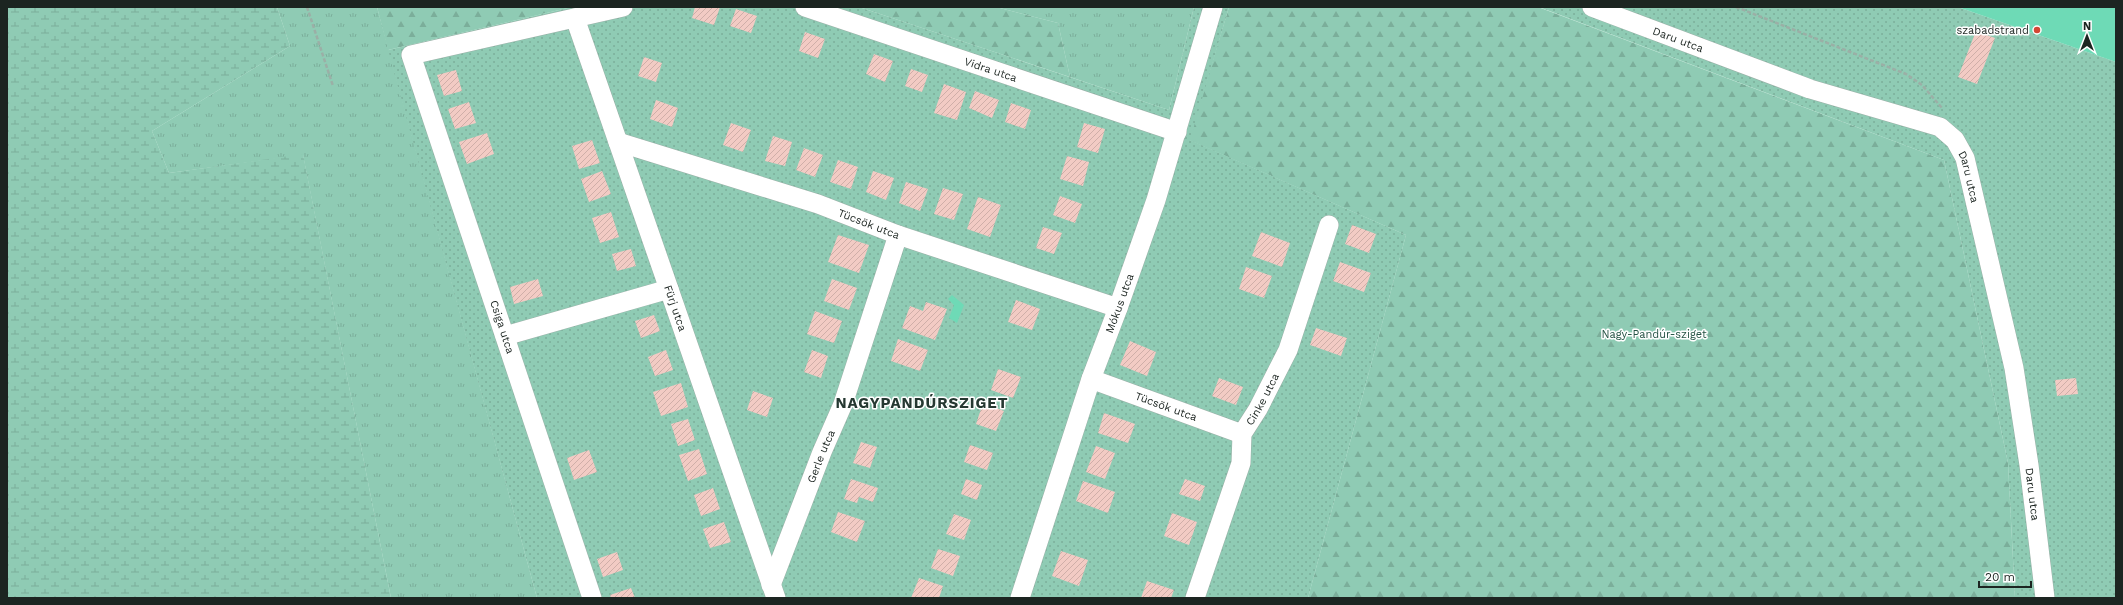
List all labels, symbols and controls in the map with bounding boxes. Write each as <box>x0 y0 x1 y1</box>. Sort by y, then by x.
north arrow <box>2067 16 2107 56</box>
text: N <box>2083 20 2091 33</box>
street label: Daru utca <box>1651 24 1705 55</box>
place label: szabadstrand <box>1956 24 2029 37</box>
marker: szabadstrand <box>2032 25 2042 35</box>
street label: Vidra utca <box>963 55 1019 84</box>
street label: Daru utca <box>1956 148 1982 204</box>
street label: Tücsök utca <box>836 206 902 242</box>
street label: Mókus utca <box>1103 272 1136 335</box>
street label: Fürj utca <box>662 283 690 333</box>
street label: Csiga utca <box>487 299 517 355</box>
park label: Nagy-Pandúr-sziget <box>1601 328 1707 341</box>
street label: Cinke utca <box>1243 371 1282 428</box>
street label: Tücsök utca <box>1133 389 1199 424</box>
district label: NAGYPANDÚRSZIGET <box>835 394 1009 412</box>
street label: Gerle utca <box>804 428 837 485</box>
street label: Daru utca <box>2023 467 2042 521</box>
scale bar <box>1979 563 2031 589</box>
text: 20 m <box>1985 570 2015 584</box>

